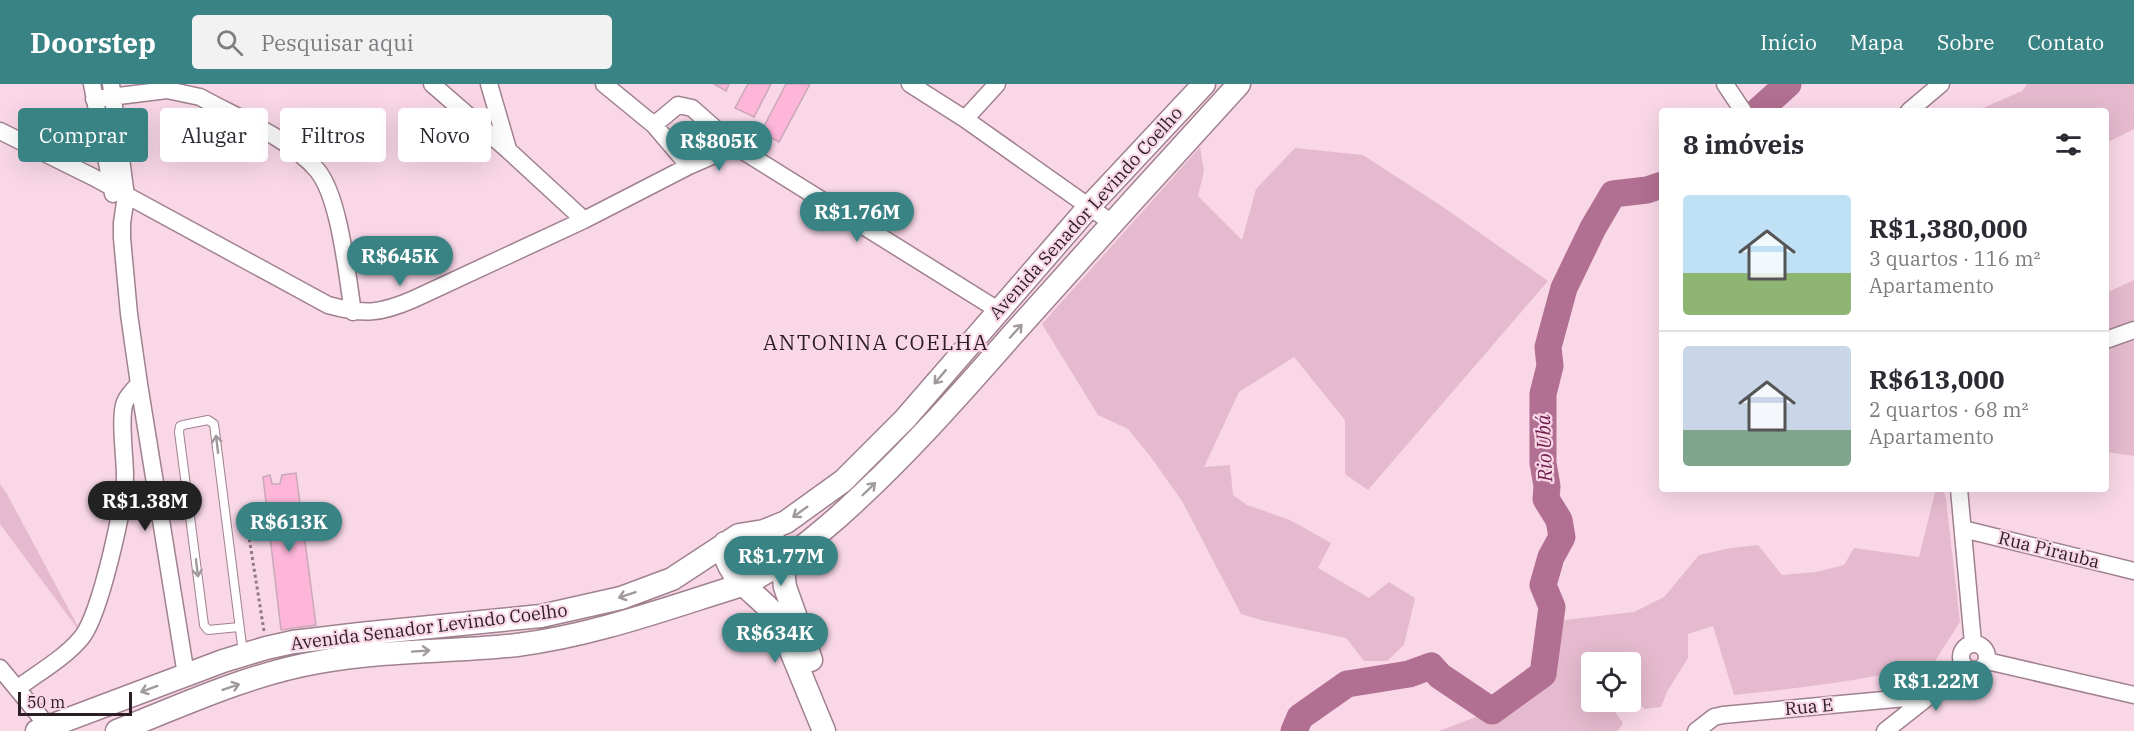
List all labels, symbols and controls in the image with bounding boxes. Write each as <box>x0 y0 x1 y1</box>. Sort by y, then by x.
search box <box>192 15 612 69</box>
text: Doorstep <box>30 24 156 61</box>
icon: search <box>213 26 246 59</box>
text: Pesquisar aqui <box>261 28 414 57</box>
text: Início <box>1760 28 1817 56</box>
text: Mapa <box>1850 28 1904 56</box>
text: Sobre <box>1937 28 1994 56</box>
text: Contato <box>2027 28 2104 56</box>
street label: Avenida Senador Levindo Coelho <box>984 101 1187 324</box>
chip: Comprar <box>18 108 148 162</box>
chip: Alugar <box>160 108 268 162</box>
chip: Filtros <box>280 108 386 162</box>
chip: Novo <box>398 108 491 162</box>
pin: R$805K <box>670 121 768 172</box>
text: R$805K <box>680 127 758 154</box>
text: 8 imóveis <box>1683 127 1804 161</box>
icon: filters <box>2052 128 2085 161</box>
pin: R$1.76M <box>802 192 912 243</box>
text: R$1.76M <box>814 198 900 225</box>
text: R$1,380,000 <box>1869 211 2028 245</box>
icon: home <box>1731 219 1803 291</box>
pin: R$645K <box>351 236 449 287</box>
text: R$645K <box>361 242 439 269</box>
text: 3 quartos · 116 m² <box>1869 245 2040 272</box>
text: Apartamento <box>1869 272 1994 299</box>
one-way arrow <box>1009 324 1023 339</box>
district label: ANTONINA COELHA <box>763 328 989 356</box>
text: R$613,000 <box>1869 362 2005 396</box>
one-way arrow <box>933 369 947 384</box>
icon: home <box>1731 370 1803 442</box>
text: 2 quartos · 68 m² <box>1869 396 2028 423</box>
water label: Rio Ubá <box>1529 414 1558 483</box>
text: Apartamento <box>1869 423 1994 450</box>
one-way arrow <box>211 435 222 455</box>
pin: R$1.38M <box>90 481 200 532</box>
one-way arrow <box>862 482 877 496</box>
text: R$1.38M <box>102 487 188 514</box>
pin: R$613K <box>240 502 338 553</box>
one-way arrow <box>793 506 809 518</box>
text: R$613K <box>250 508 328 535</box>
street label: Rua Pirauba <box>1996 526 2102 573</box>
pin: R$1.77M <box>726 536 836 587</box>
text: R$1.77M <box>738 542 824 569</box>
one-way arrow <box>191 557 202 577</box>
one-way arrow <box>618 591 637 602</box>
street label: Avenida Senador Levindo Coelho <box>289 598 569 655</box>
pin: R$634K <box>726 613 824 664</box>
text: R$634K <box>736 619 814 646</box>
one-way arrow <box>411 645 431 656</box>
map controls <box>1581 652 1641 712</box>
button: locate <box>1581 652 1641 712</box>
pin: R$1.22M <box>1881 661 1991 712</box>
text: R$1.22M <box>1893 667 1979 694</box>
one-way arrow <box>221 681 240 692</box>
one-way arrow <box>141 684 159 695</box>
scale bar <box>18 689 132 716</box>
text: 50 m <box>27 692 65 712</box>
street label: Rua E <box>1784 693 1834 720</box>

